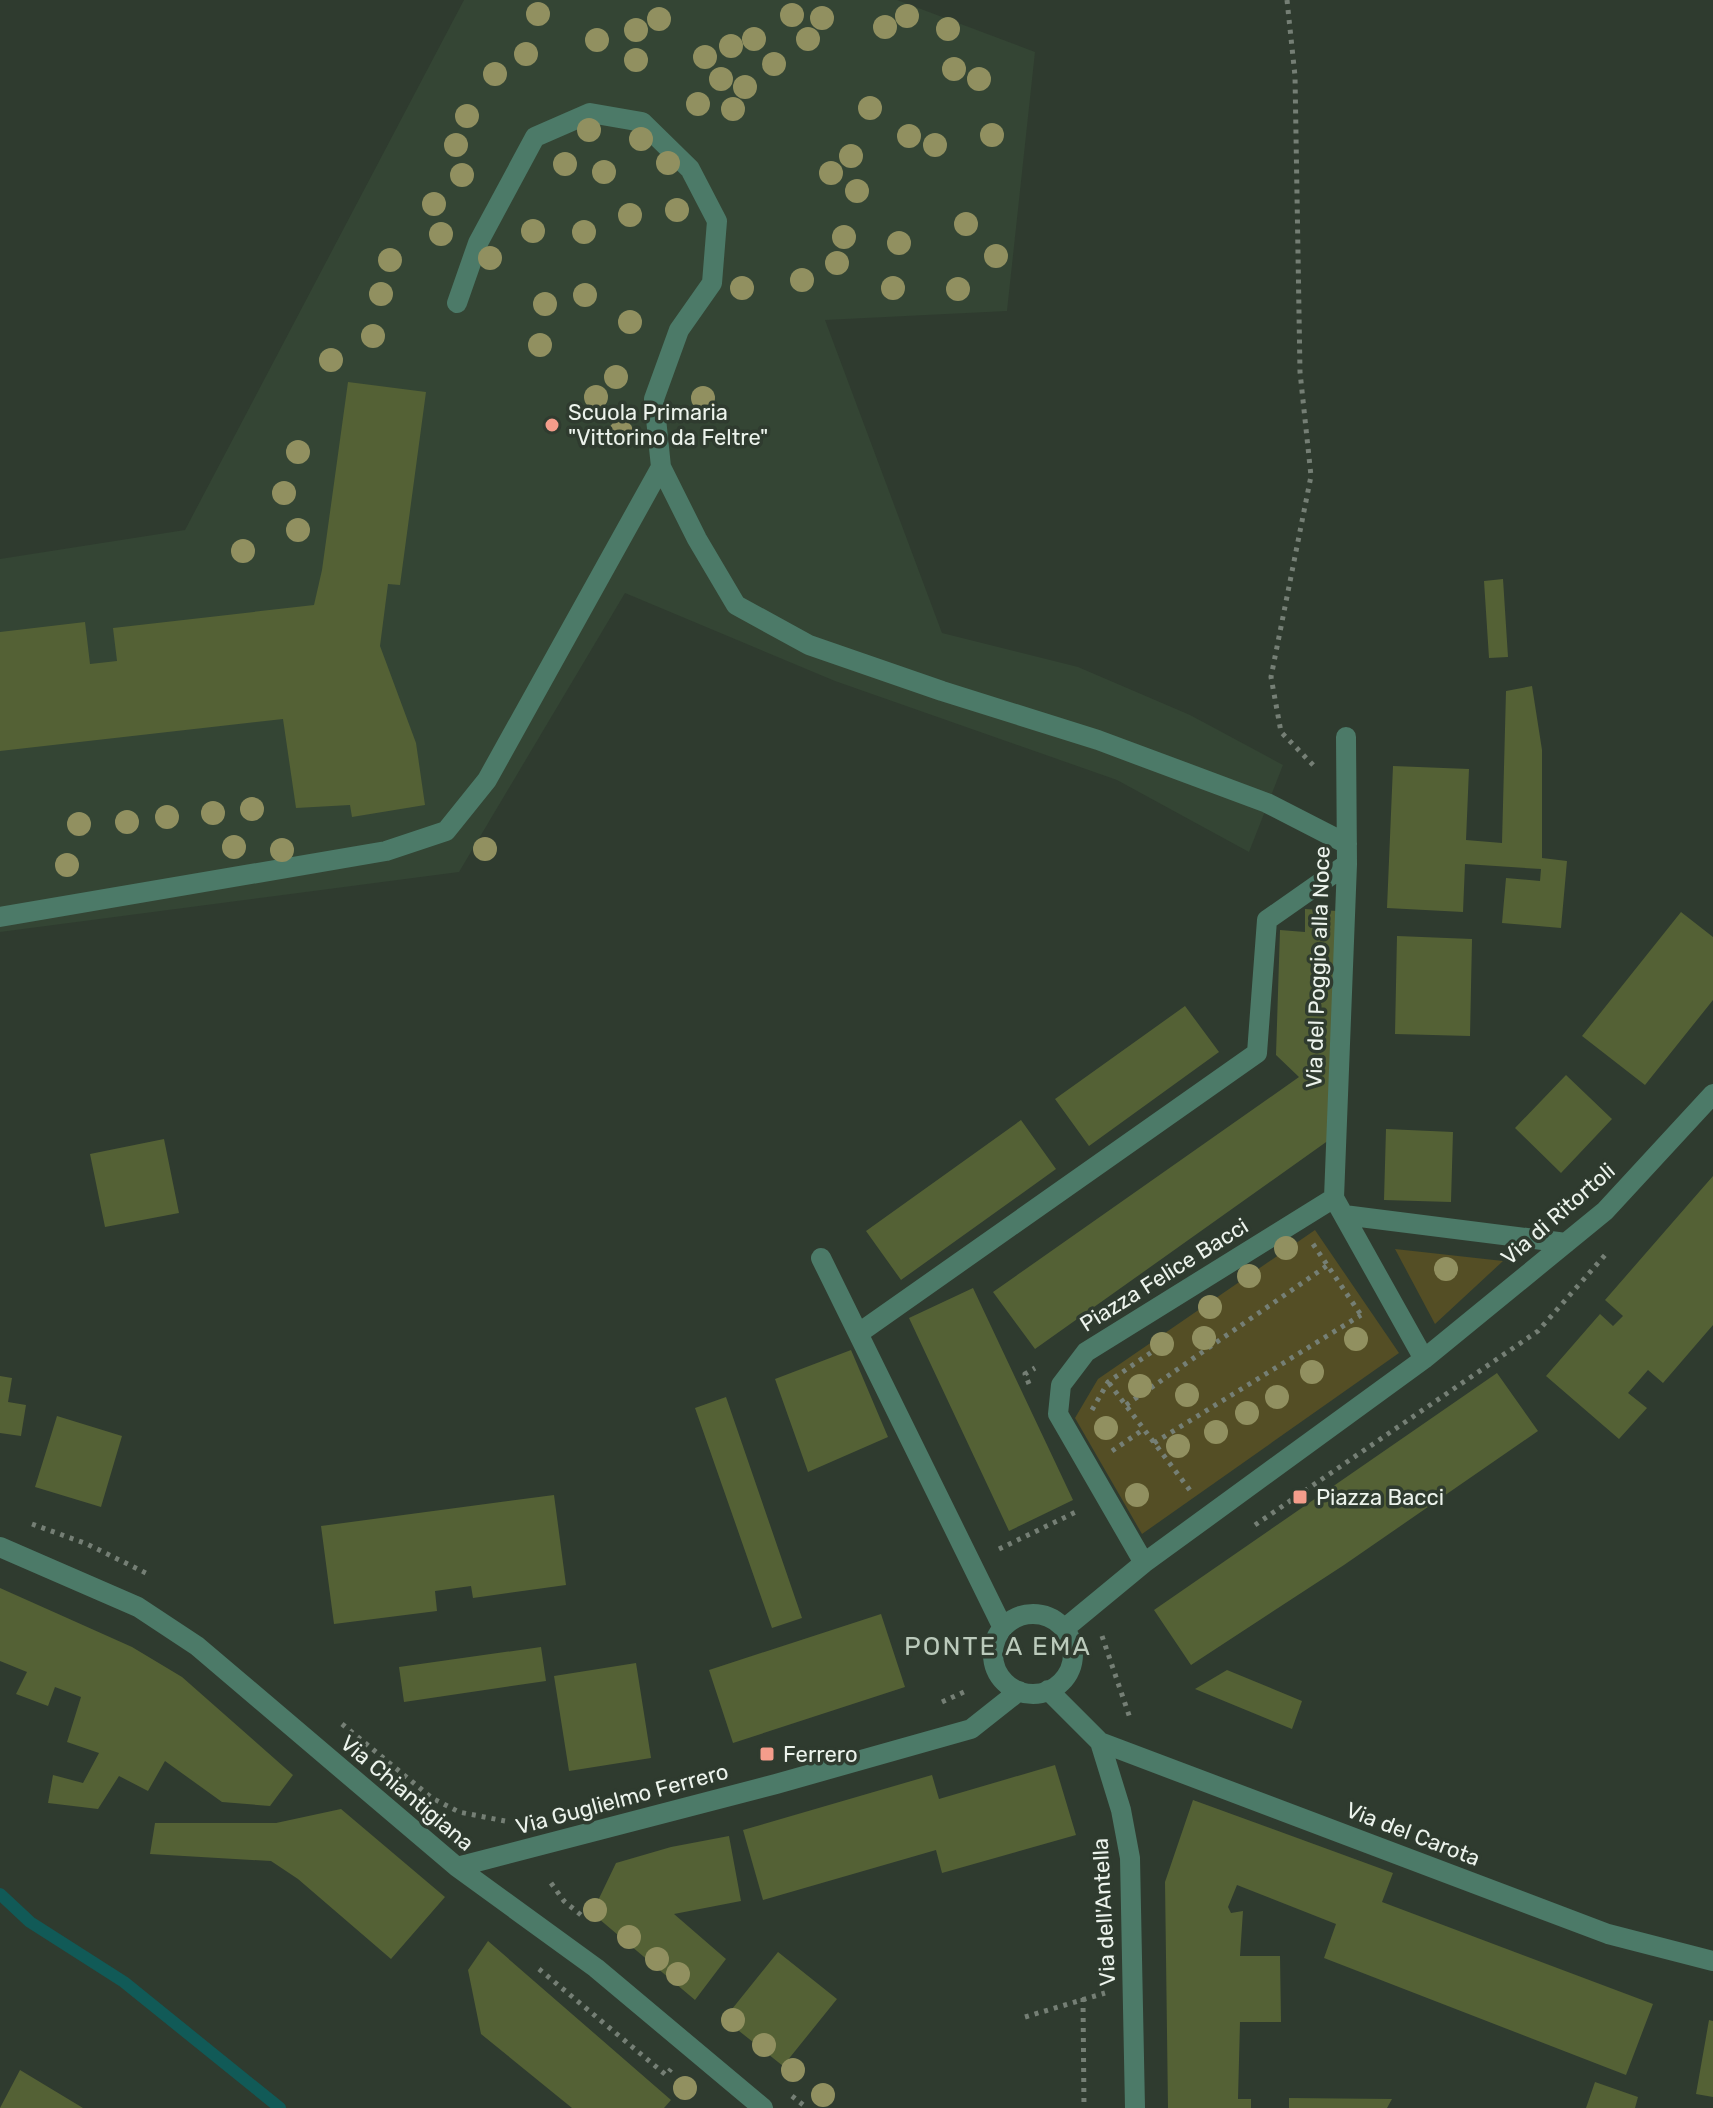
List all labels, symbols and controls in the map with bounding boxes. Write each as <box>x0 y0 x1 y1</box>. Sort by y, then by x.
place label: Scuola Primaria "Vittorino da Feltre" <box>568 399 768 451</box>
marker: Scuola Primaria "Vittorino da Feltre" <box>543 416 561 434</box>
street label: Via del Poggio alla Noce <box>1300 845 1336 1089</box>
street label: Via di Ritortoli <box>1495 1157 1621 1271</box>
street label: Piazza Felice Bacci <box>1075 1212 1253 1338</box>
place label: Piazza Bacci <box>1316 1484 1444 1511</box>
marker: Piazza Bacci <box>1291 1488 1309 1506</box>
district label: PONTE A EMA <box>904 1631 1092 1662</box>
street label: Via Chiantigiana <box>335 1729 479 1857</box>
place label: Ferrero <box>783 1741 858 1768</box>
marker: Ferrero <box>758 1745 776 1763</box>
street label: Via Guglielmo Ferrero <box>513 1758 731 1840</box>
street label: Via del Carota <box>1342 1796 1484 1872</box>
street label: Via dell'Antella <box>1087 1837 1121 1987</box>

